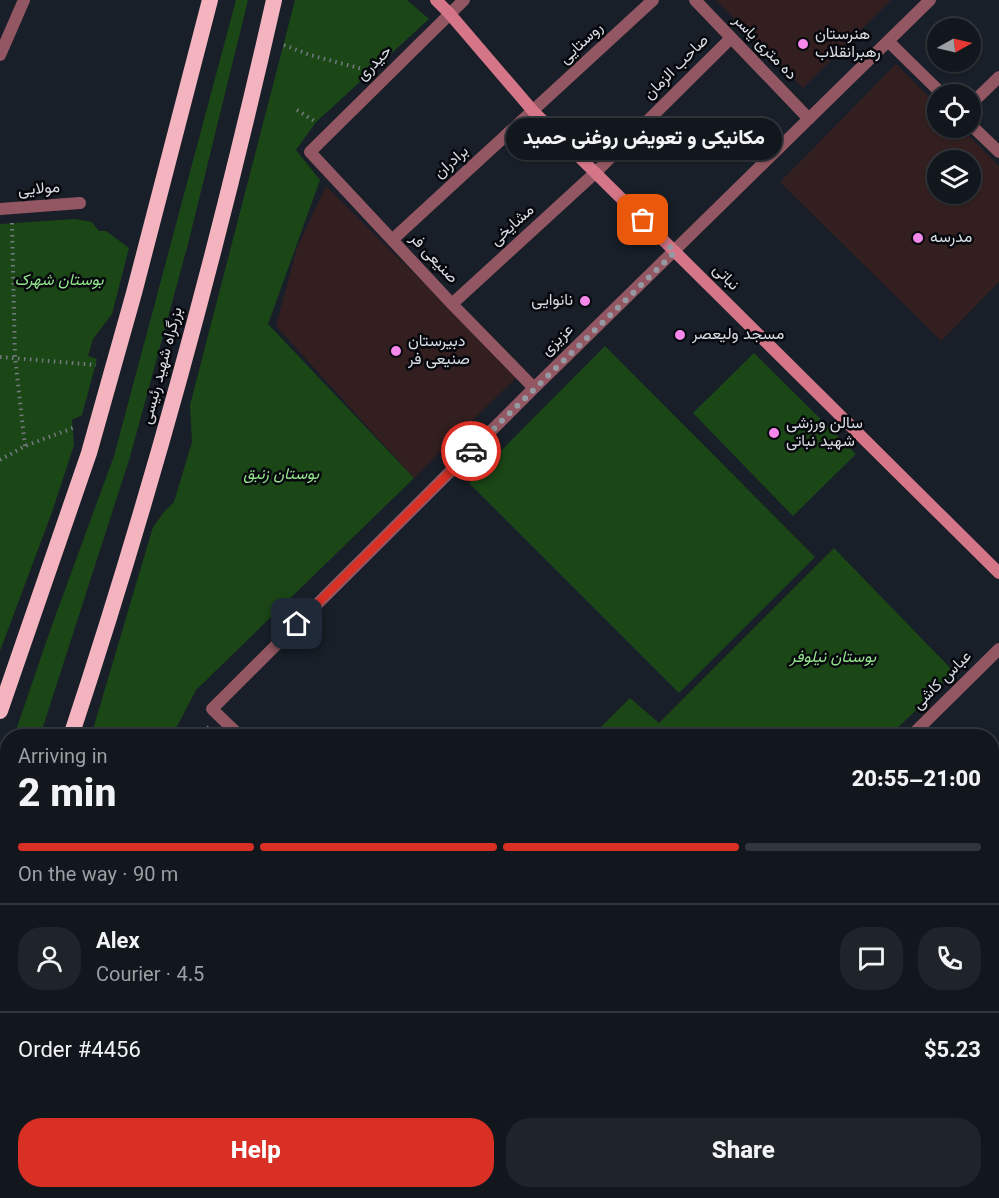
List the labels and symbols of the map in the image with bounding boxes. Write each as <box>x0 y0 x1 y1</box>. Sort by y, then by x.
street label: ده متری یاسر <box>725 9 802 87</box>
street label: روستایی <box>554 17 610 71</box>
north arrow <box>927 18 981 72</box>
place label: هنرستان رهبرانقلاب <box>815 23 881 66</box>
street label: صاحب الزمان <box>638 29 716 107</box>
marker: هنرستان رهبرانقلاب <box>796 37 810 51</box>
street label: حیدری <box>351 40 399 88</box>
callout: مکانیکی و تعویض روغنی حمید <box>505 118 781 160</box>
street label: برادران <box>429 140 475 186</box>
street label: مولايی <box>17 176 61 204</box>
pin <box>617 194 668 245</box>
street label: مشایخی <box>485 199 541 253</box>
place label: مدرسه <box>930 226 972 251</box>
street label: صنیعی فر <box>402 227 463 290</box>
marker: مدرسه <box>911 231 925 245</box>
street label: نباتی <box>706 259 744 297</box>
park label: بوستان شهرک <box>14 269 105 294</box>
place label: نانوایی <box>531 289 573 314</box>
marker: نانوایی <box>578 294 592 308</box>
street label: بزرگراه شهید رئیسی <box>135 305 191 427</box>
street label: عزیزی <box>536 319 580 363</box>
place label: مسجد ولیعصر <box>691 323 784 348</box>
marker: مسجد ولیعصر <box>673 328 687 342</box>
place label: دبیرستان صنیعی فر <box>407 330 470 373</box>
marker: دبیرستان صنیعی فر <box>389 344 403 358</box>
place label: سالن ورزشی شهید نباتی <box>786 412 863 455</box>
courier <box>441 421 501 481</box>
marker: سالن ورزشی شهید نباتی <box>767 426 781 440</box>
park label: بوستان زنبق <box>243 463 320 488</box>
pin <box>271 598 322 649</box>
street label: عباس کاشی <box>907 645 979 717</box>
park label: بوستان نیلوفر <box>789 646 877 671</box>

